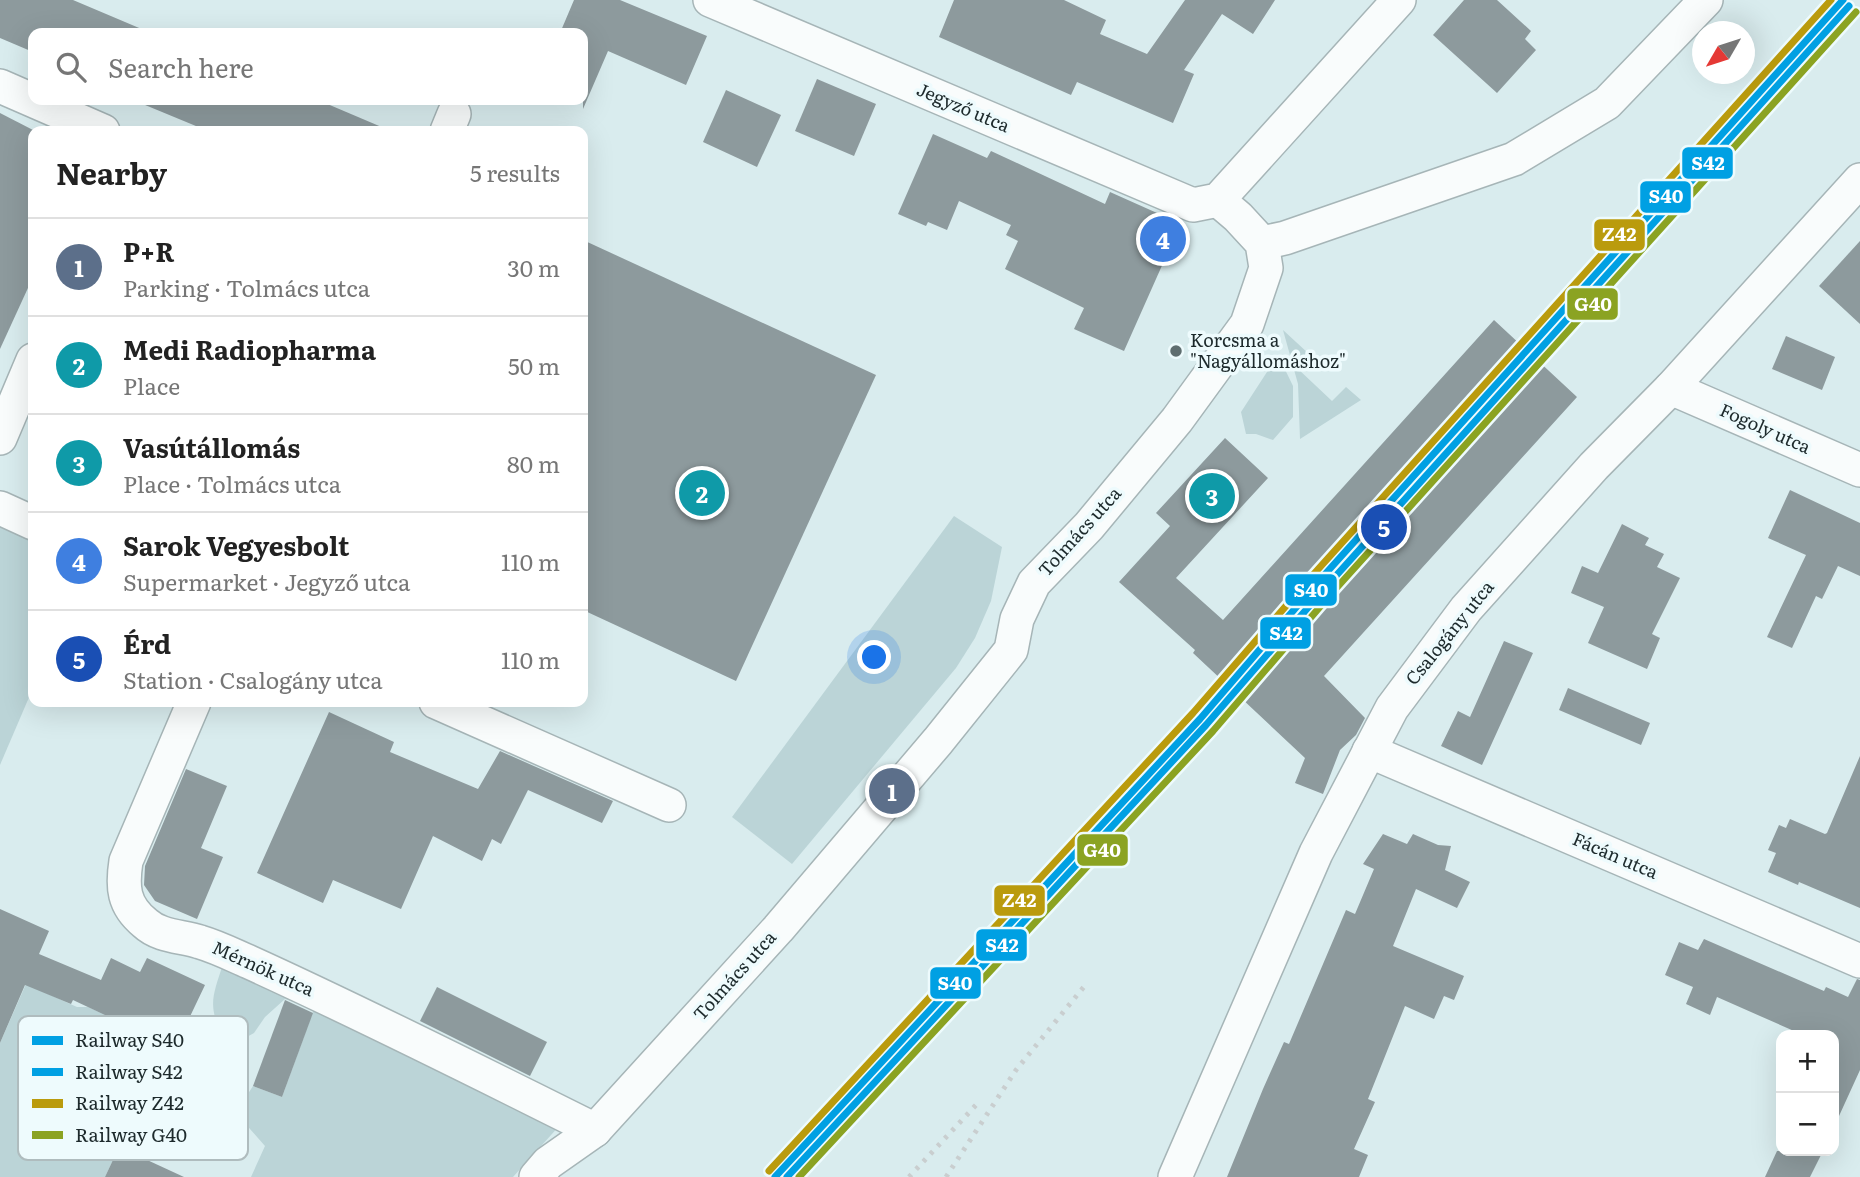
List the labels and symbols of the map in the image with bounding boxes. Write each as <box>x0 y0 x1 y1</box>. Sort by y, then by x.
north arrow <box>1692 21 1755 84</box>
street label: Jegyző utca <box>913 75 1015 138</box>
line badge: S42 <box>1681 146 1734 180</box>
text: S42 <box>1691 148 1725 176</box>
line badge: S40 <box>1639 180 1692 214</box>
text: S40 <box>1649 181 1684 209</box>
pin: 4 <box>1140 213 1186 265</box>
line badge: Z42 <box>1593 218 1646 252</box>
text: Z42 <box>1602 219 1636 247</box>
line badge: G40 <box>1566 287 1619 321</box>
text: G40 <box>1574 289 1612 317</box>
place label: Korcsma a "Nagyállomáshoz" <box>1190 326 1346 374</box>
marker: Korcsma a "Nagyállomáshoz" <box>1168 343 1184 359</box>
street label: Fogoly utca <box>1716 396 1816 460</box>
pin: 2 <box>679 467 725 519</box>
pin: 3 <box>1189 470 1235 522</box>
street label: Tolmács utca <box>1031 480 1127 582</box>
pin: 5 <box>1361 501 1407 553</box>
line badge: S40 <box>1284 573 1338 607</box>
street label: Csalogány utca <box>1398 574 1500 690</box>
text: S40 <box>1294 575 1329 603</box>
line badge: S42 <box>1259 616 1312 650</box>
text: S42 <box>1269 618 1303 646</box>
your location <box>857 640 891 674</box>
pin: 1 <box>869 765 915 817</box>
street label: Fácán utca <box>1569 824 1663 885</box>
line badge: G40 <box>1076 833 1129 867</box>
text: G40 <box>1083 835 1121 863</box>
line badge: Z42 <box>993 884 1046 917</box>
text: Z42 <box>1002 885 1036 913</box>
street label: Tolmács utca <box>686 924 782 1026</box>
line badge: S42 <box>975 928 1028 962</box>
text: S42 <box>985 930 1019 958</box>
street label: Mérnök utca <box>208 933 319 1002</box>
line badge: S40 <box>929 966 982 1000</box>
text: S40 <box>938 968 973 996</box>
legend <box>18 1016 248 1160</box>
text: Railway S40 <box>75 1025 184 1053</box>
text: Railway S42 <box>75 1057 183 1085</box>
text: Railway Z42 <box>75 1088 184 1116</box>
text: Railway G40 <box>75 1120 187 1148</box>

